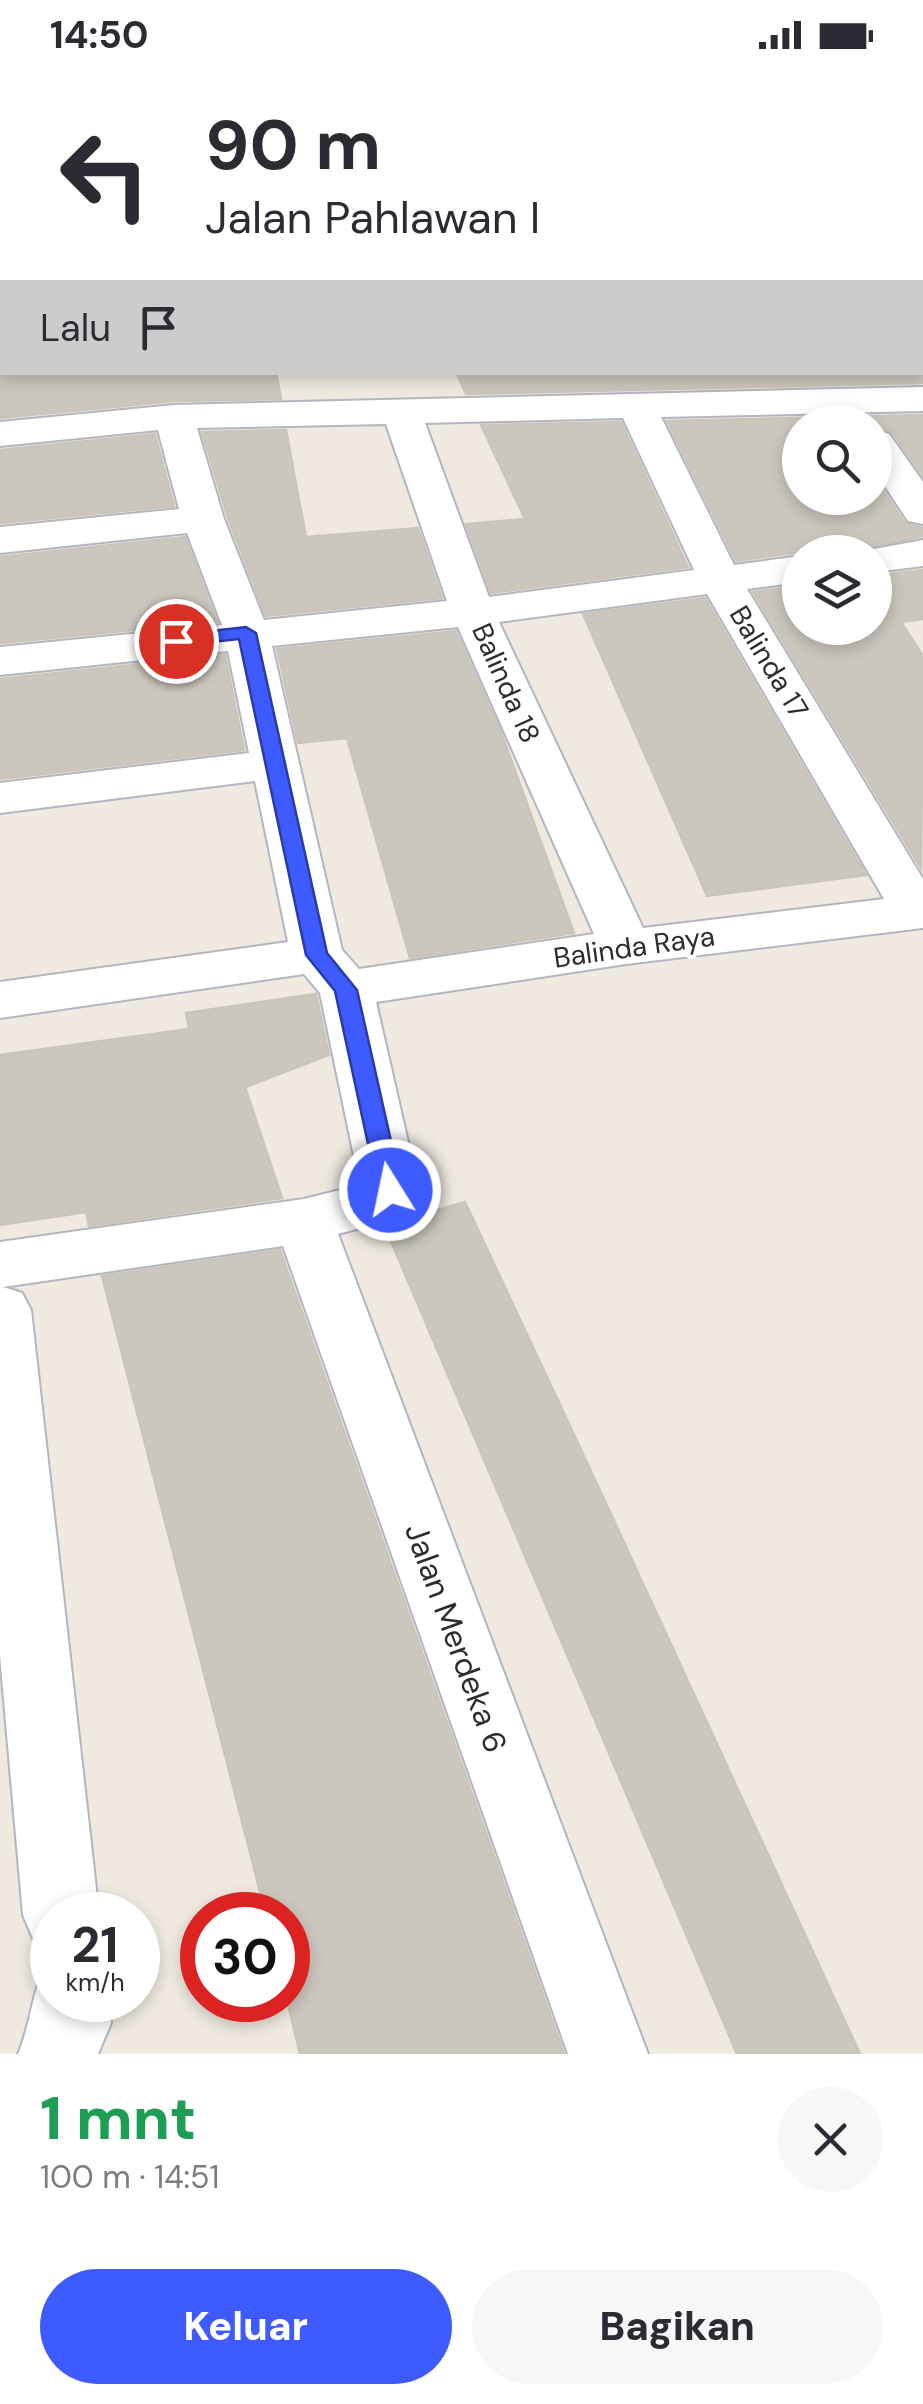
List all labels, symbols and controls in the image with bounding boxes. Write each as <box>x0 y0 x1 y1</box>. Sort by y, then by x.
text: 14:50 <box>50 10 149 60</box>
text: 90 m <box>205 100 381 191</box>
icon: left <box>40 110 170 240</box>
text: Jalan Pahlawan I <box>205 188 540 247</box>
icon: arrive <box>131 300 186 355</box>
text: Lalu <box>40 303 111 353</box>
map controls <box>782 405 892 645</box>
button: search <box>782 405 892 515</box>
button: layers <box>782 535 892 645</box>
pin <box>134 599 219 684</box>
street label: Balinda 17 <box>721 599 817 725</box>
icon: arrive <box>149 614 204 669</box>
street label: Balinda 18 <box>463 617 549 749</box>
street label: Balinda Raya <box>551 917 717 977</box>
position arrow <box>338 1138 442 1242</box>
street label: Jalan Merdeka 6 <box>395 1517 517 1759</box>
speed limit sign: 30 <box>180 1892 310 2022</box>
text: 21 <box>71 1912 119 1978</box>
text: km/h <box>65 1966 125 1999</box>
text: 1 mnt <box>40 2079 196 2158</box>
button: close <box>778 2087 883 2192</box>
text: 100 m · 14:51 <box>40 2156 220 2198</box>
button: Keluar <box>40 2269 452 2384</box>
button: Bagikan <box>472 2269 883 2384</box>

